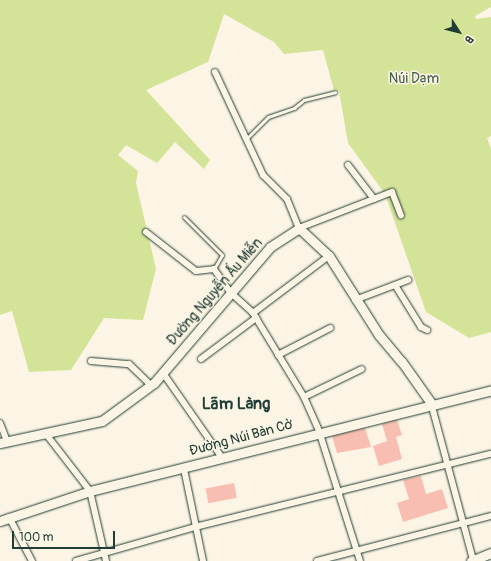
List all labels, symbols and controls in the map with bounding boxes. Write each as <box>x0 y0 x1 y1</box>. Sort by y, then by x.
north arrow <box>439 12 479 52</box>
text: B <box>462 33 476 46</box>
park label: Núi Dạm <box>389 71 439 87</box>
street label: Đường Nguyễn Ấu Miễn <box>164 235 266 349</box>
district label: Lãm Làng <box>202 394 270 414</box>
street label: Đường Núi Bàn Cờ <box>187 416 295 460</box>
scale bar <box>14 523 117 549</box>
text: 100 m <box>19 530 53 545</box>

